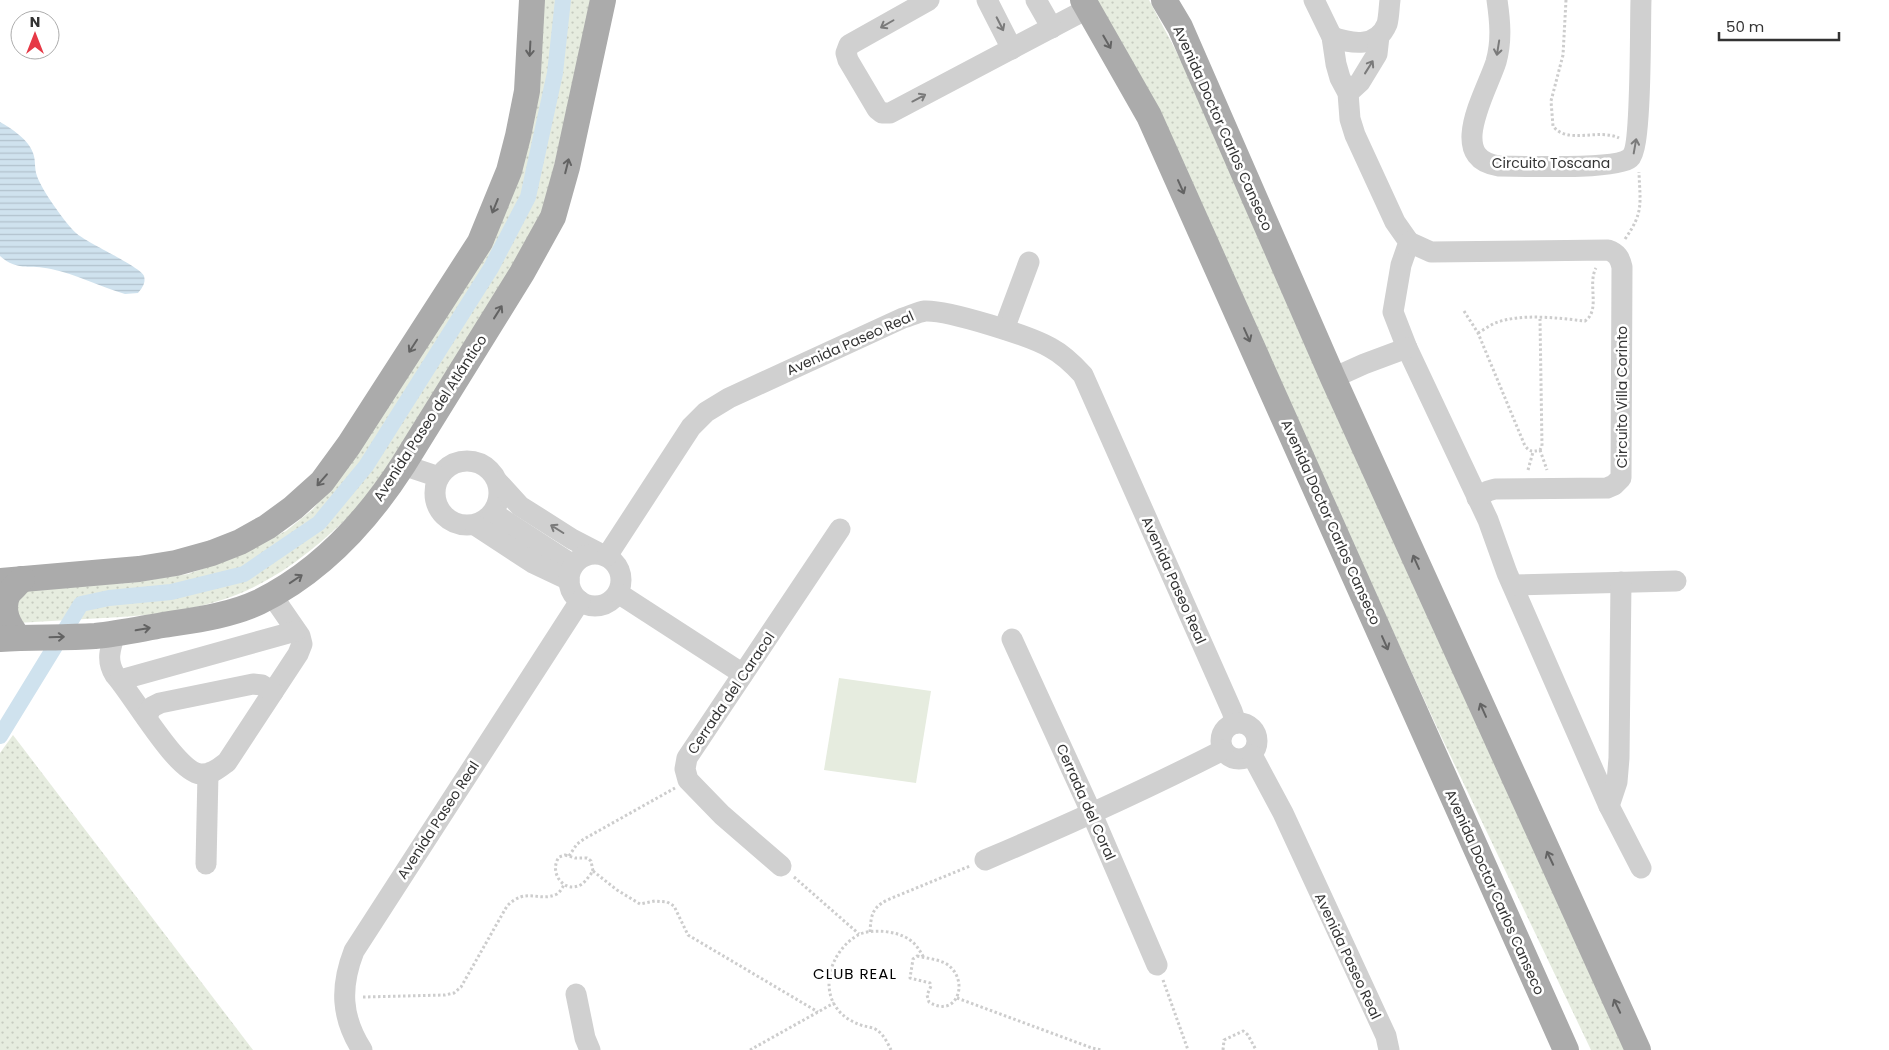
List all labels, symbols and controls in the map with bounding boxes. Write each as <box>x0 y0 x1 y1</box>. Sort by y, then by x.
north arrow <box>10 10 60 60</box>
scale bar <box>1719 10 1839 42</box>
text: N <box>30 12 40 32</box>
text: 50 m <box>1726 16 1764 37</box>
one-way arrow <box>995 17 1005 32</box>
one-way arrow <box>880 20 894 30</box>
street label: Avenida Doctor Carlos Canseco <box>1169 22 1278 234</box>
one-way arrow <box>1102 35 1112 49</box>
one-way arrow <box>526 40 535 56</box>
one-way arrow <box>1493 40 1503 56</box>
one-way arrow <box>1365 61 1375 75</box>
one-way arrow <box>911 93 926 102</box>
one-way arrow <box>1630 138 1640 154</box>
street label: Circuito Toscana <box>1492 153 1610 173</box>
one-way arrow <box>563 159 572 175</box>
one-way arrow <box>1176 179 1186 194</box>
one-way arrow <box>490 198 499 213</box>
one-way arrow <box>493 306 503 320</box>
street label: Avenida Paseo Real <box>783 306 917 380</box>
street label: Circuito Villa Corinto <box>1612 326 1632 468</box>
one-way arrow <box>1243 327 1253 342</box>
street label: Avenida Paseo del Atlántico <box>369 331 492 505</box>
one-way arrow <box>408 339 418 353</box>
street label: Avenida Doctor Carlos Canseco <box>1277 416 1386 628</box>
one-way arrow <box>316 474 328 487</box>
street label: Avenida Paseo Real <box>1137 513 1211 647</box>
one-way arrow <box>551 524 565 534</box>
one-way arrow <box>1411 555 1421 570</box>
one-way arrow <box>289 574 303 584</box>
one-way arrow <box>135 623 151 633</box>
street label: Cerrada del Caracol <box>683 628 779 758</box>
one-way arrow <box>49 632 65 642</box>
one-way arrow <box>1381 635 1391 650</box>
one-way arrow <box>1477 703 1487 718</box>
street label: Cerrada del Coral <box>1051 741 1121 863</box>
street label: Avenida Paseo Real <box>392 757 484 883</box>
street label: Avenida Doctor Carlos Canseco <box>1441 786 1550 998</box>
one-way arrow <box>1544 851 1554 866</box>
street label: Avenida Paseo Real <box>1310 890 1386 1022</box>
district label: CLUB REAL <box>813 963 897 984</box>
one-way arrow <box>1612 999 1622 1014</box>

